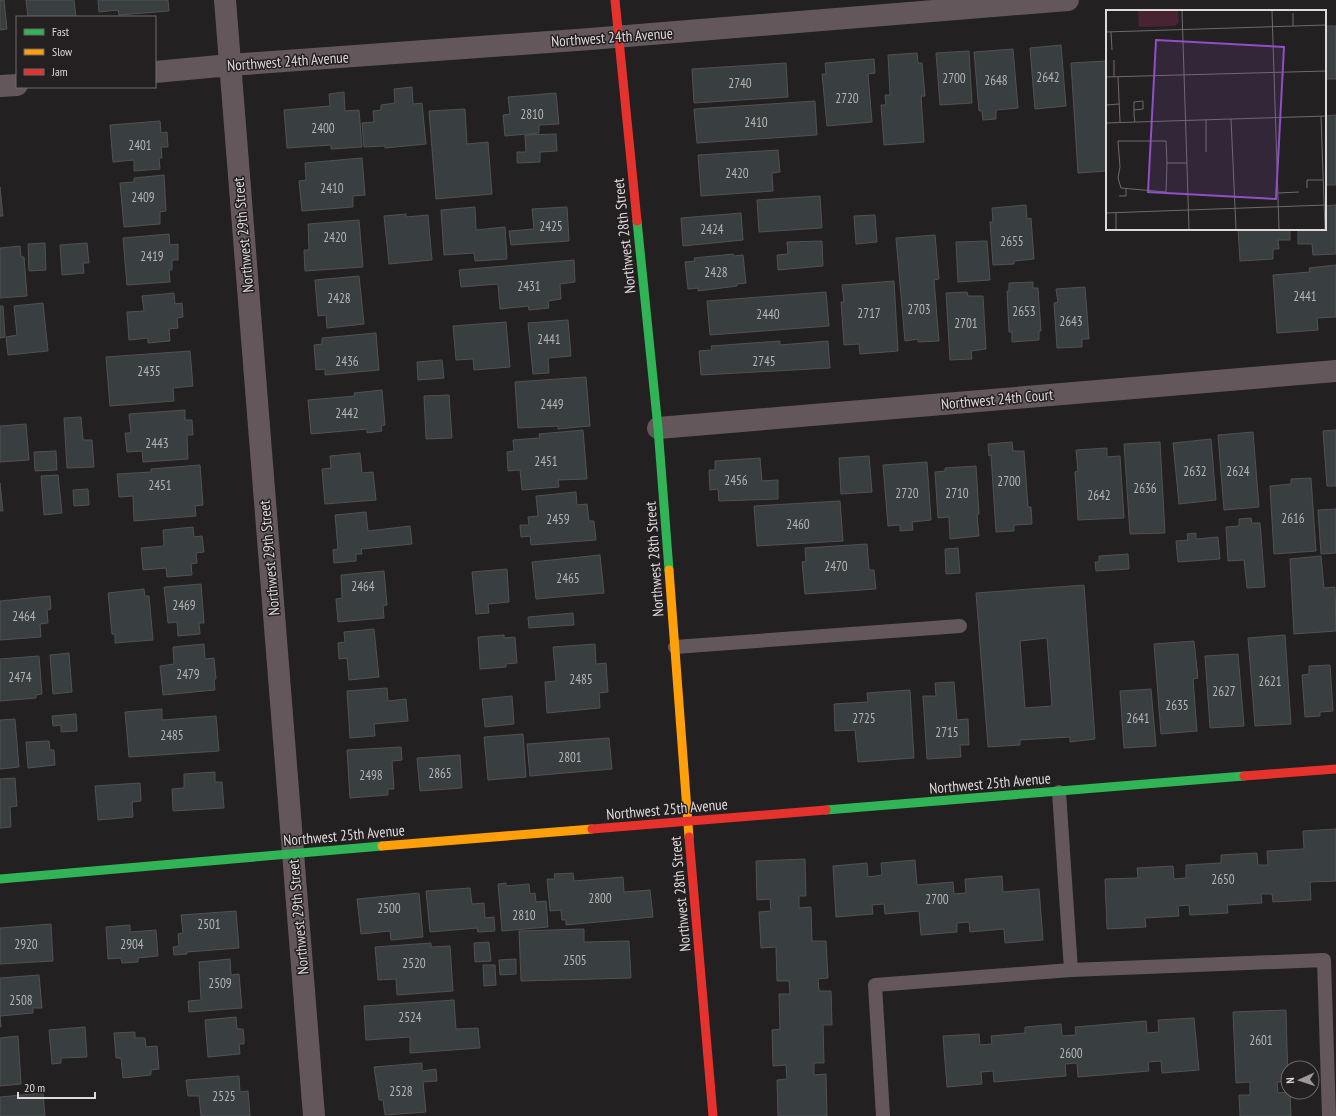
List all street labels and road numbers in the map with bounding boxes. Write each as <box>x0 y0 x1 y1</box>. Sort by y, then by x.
street label: Northwest 24th Avenue <box>551 23 673 51</box>
street label: Northwest 24th Avenue <box>227 47 349 75</box>
street label: Northwest 29th Street <box>229 177 257 293</box>
street label: Northwest 28th Street <box>609 178 639 294</box>
street label: Northwest 24th Court <box>940 385 1054 413</box>
street label: Northwest 29th Street <box>255 500 283 616</box>
street label: Northwest 28th Street <box>640 501 668 617</box>
street label: Northwest 25th Avenue <box>928 768 1052 798</box>
street label: Northwest 25th Avenue <box>605 794 729 824</box>
street label: Northwest 25th Avenue <box>282 820 406 850</box>
street label: Northwest 28th Street <box>666 836 694 952</box>
street label: Northwest 29th Street <box>284 859 312 975</box>

